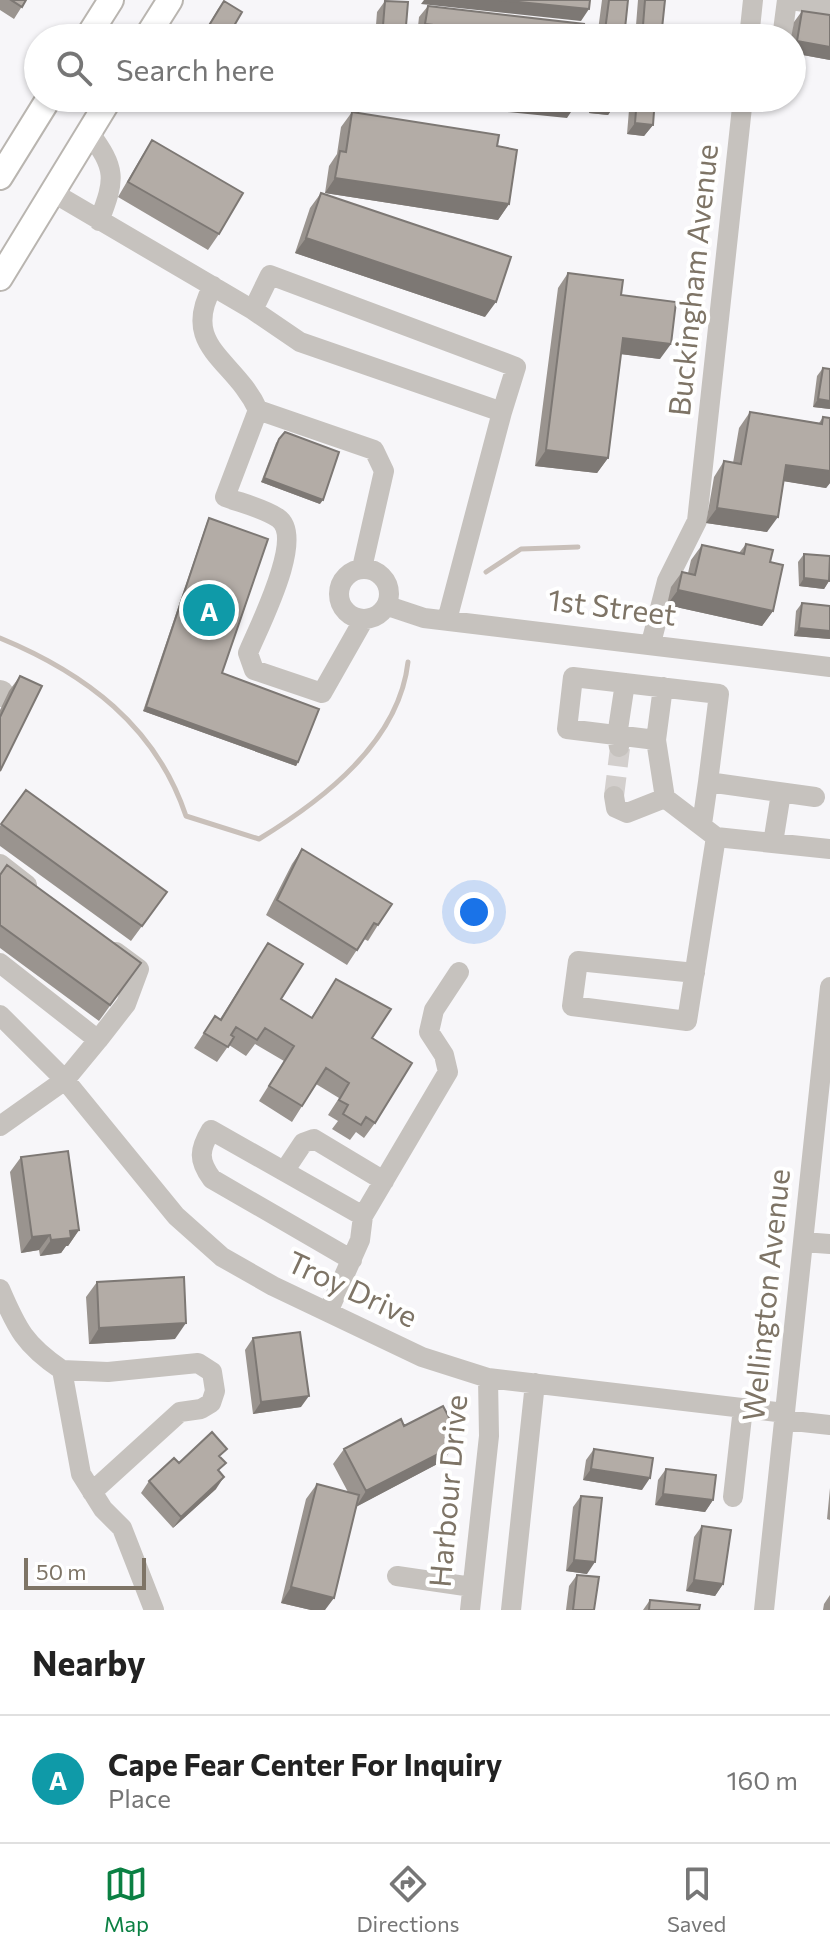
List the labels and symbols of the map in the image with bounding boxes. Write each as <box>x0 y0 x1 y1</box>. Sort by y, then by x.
street label: Buckingham Avenue <box>659 142 724 418</box>
street label: 1st Street <box>546 579 679 632</box>
pin: A <box>183 580 235 640</box>
your location <box>454 892 494 932</box>
street label: Wellington Avenue <box>733 1167 796 1423</box>
street label: Troy Drive <box>282 1242 424 1334</box>
street label: Harbour Drive <box>420 1393 473 1588</box>
scale bar <box>24 1554 146 1590</box>

